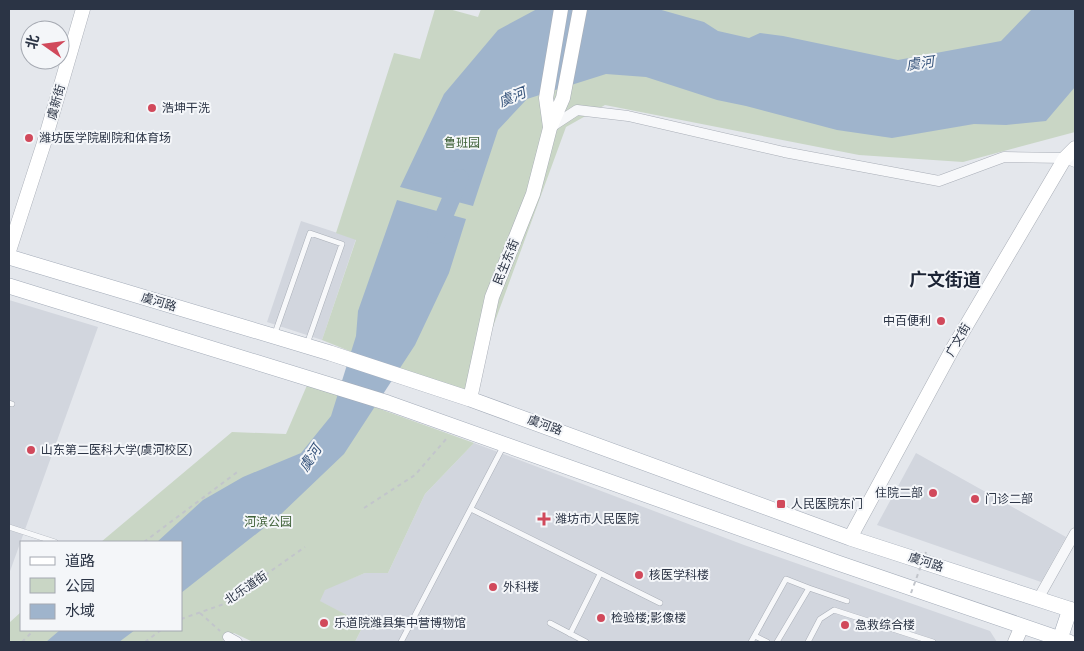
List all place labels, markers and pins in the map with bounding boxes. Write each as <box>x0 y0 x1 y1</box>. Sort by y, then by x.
place label: 浩坤干洗 <box>162 99 210 116</box>
marker: 浩坤干洗 <box>146 102 158 114</box>
place label: 潍坊医学院剧院和体育场 <box>39 129 171 146</box>
marker: 潍坊医学院剧院和体育场 <box>23 132 35 144</box>
place label: 中百便利 <box>883 312 931 329</box>
marker: 中百便利 <box>935 315 947 327</box>
place label: 山东第二医科大学(虞河校区) <box>41 441 193 458</box>
marker: 山东第二医科大学(虞河校区) <box>25 444 37 456</box>
place label: 住院二部 <box>875 484 923 501</box>
marker: 住院二部 <box>927 487 939 499</box>
place label: 门诊二部 <box>985 490 1033 507</box>
marker: 门诊二部 <box>969 493 981 505</box>
place label: 人民医院东门 <box>791 495 863 512</box>
marker: 人民医院东门 <box>775 498 787 510</box>
place label: 潍坊市人民医院 <box>555 510 639 527</box>
marker: 潍坊市人民医院 <box>537 512 551 526</box>
place label: 核医学科楼 <box>649 566 709 583</box>
marker: 核医学科楼 <box>633 569 645 581</box>
place label: 外科楼 <box>503 578 539 595</box>
marker: 外科楼 <box>487 581 499 593</box>
place label: 检验楼;影像楼 <box>611 609 686 626</box>
marker: 检验楼;影像楼 <box>595 612 607 624</box>
place label: 乐道院潍县集中营博物馆 <box>334 614 466 631</box>
place label: 急救综合楼 <box>855 616 915 633</box>
marker: 乐道院潍县集中营博物馆 <box>318 617 330 629</box>
marker: 急救综合楼 <box>839 619 851 631</box>

